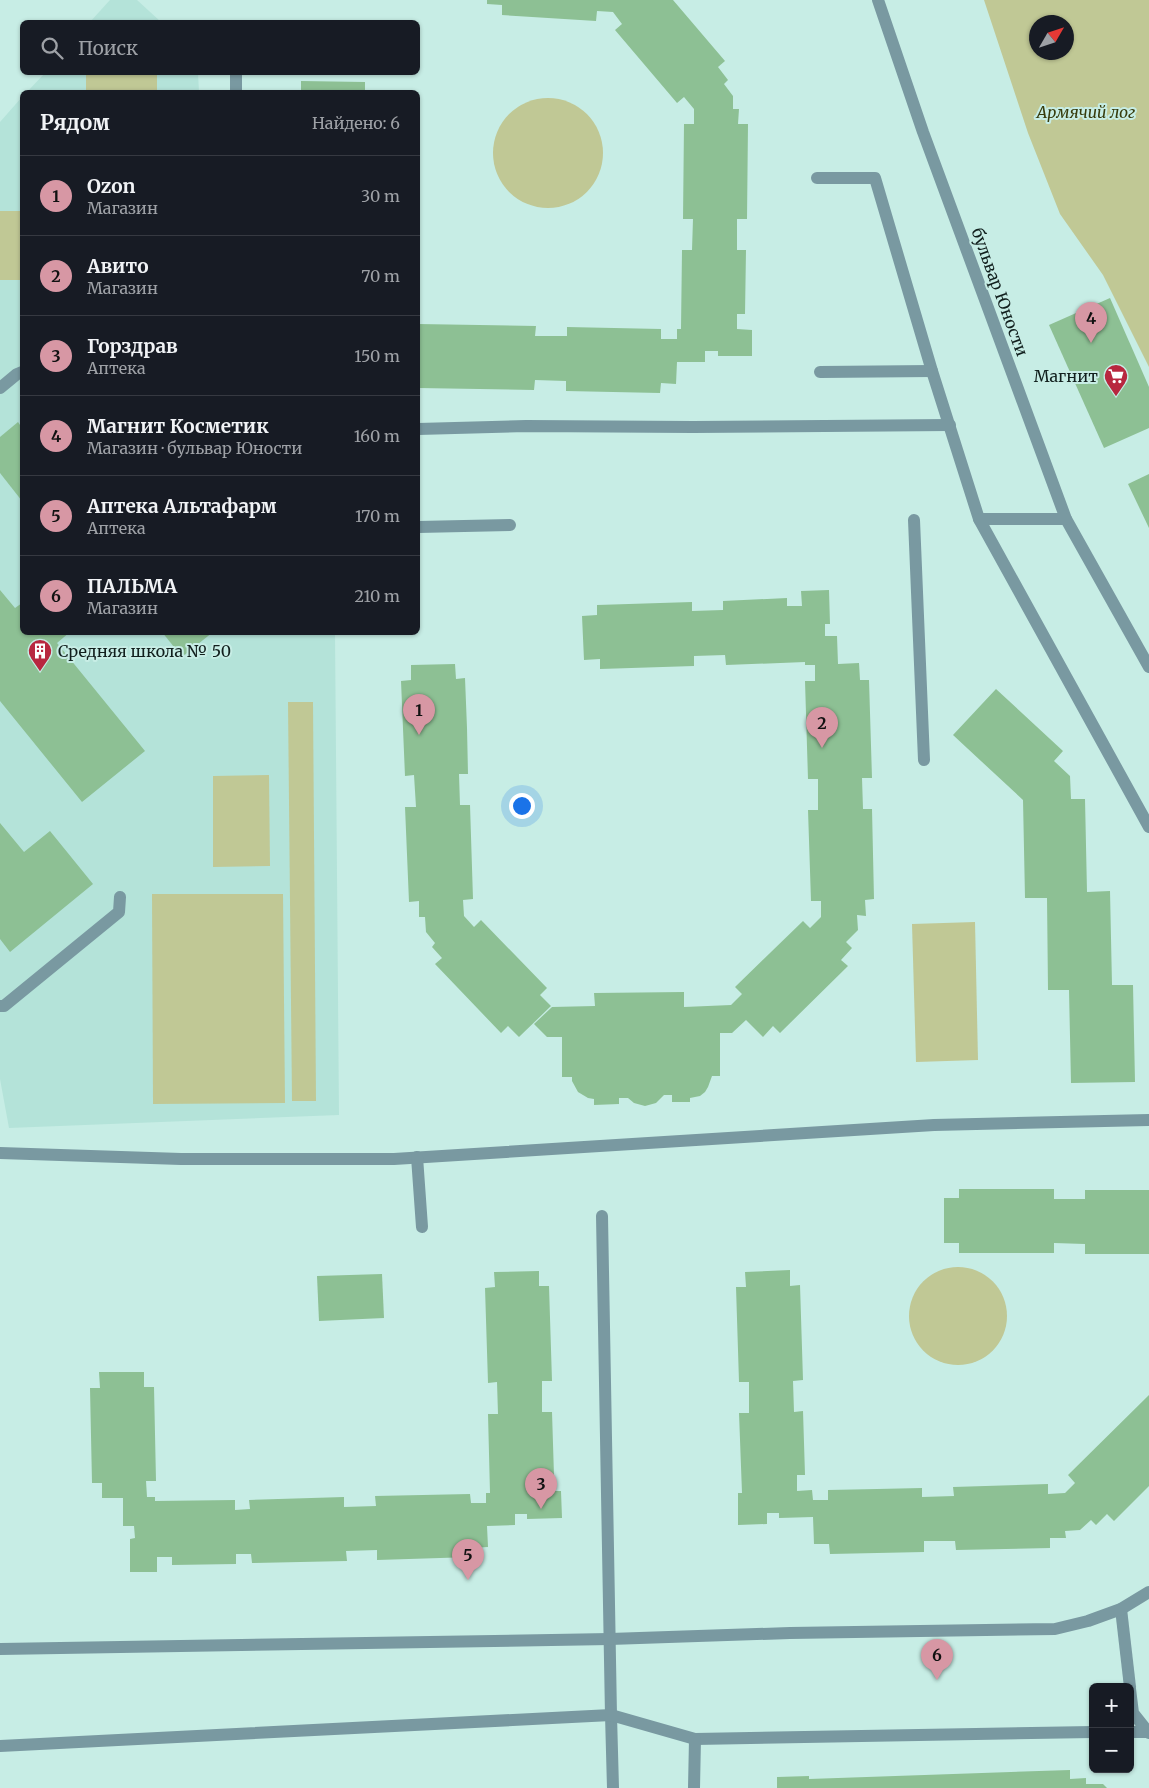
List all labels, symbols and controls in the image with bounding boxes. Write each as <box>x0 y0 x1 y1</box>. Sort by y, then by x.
north arrow <box>1029 15 1074 60</box>
search box <box>20 20 420 75</box>
icon: search <box>38 34 66 62</box>
text: Поиск <box>78 36 138 60</box>
park label: Армячий лог <box>1035 102 1135 122</box>
text: Рядом <box>40 109 110 136</box>
text: Найдено: 6 <box>312 113 400 133</box>
text: Ozon <box>87 174 136 198</box>
text: 1 <box>52 186 60 206</box>
text: 30 m <box>361 186 400 206</box>
text: Магазин <box>87 198 158 218</box>
street label: бульвар Юности <box>968 225 1032 359</box>
text: Авито <box>87 254 148 278</box>
text: 2 <box>51 266 61 286</box>
text: 70 m <box>361 266 400 286</box>
text: Магазин <box>87 278 158 298</box>
pin: 4 <box>1075 302 1107 343</box>
text: Горздрав <box>87 334 178 358</box>
text: 3 <box>51 346 61 366</box>
text: 150 m <box>354 346 400 366</box>
text: Аптека <box>87 358 146 378</box>
supermarket icon: Магнит <box>1103 363 1129 397</box>
place label: Магнит <box>1034 366 1098 386</box>
text: Магнит Косметик <box>87 414 269 438</box>
text: 4 <box>51 426 61 446</box>
text: 160 m <box>354 426 400 446</box>
text: Магазин · бульвар Юности <box>87 438 302 458</box>
text: Аптека Альтафарм <box>87 494 277 518</box>
text: 5 <box>51 506 61 526</box>
text: 170 m <box>355 506 400 526</box>
text: Аптека <box>87 518 146 538</box>
text: ПАЛЬМА <box>87 574 177 598</box>
text: 6 <box>51 586 61 606</box>
text: 210 m <box>355 586 400 606</box>
text: Магазин <box>87 598 158 618</box>
building icon: Средняя школа № 50 <box>27 638 53 672</box>
place label: Средняя школа № 50 <box>58 641 231 661</box>
pin: 1 <box>403 694 435 735</box>
pin: 2 <box>806 707 838 748</box>
your location <box>509 793 535 819</box>
pin: 3 <box>525 1468 557 1509</box>
pin: 5 <box>452 1539 484 1580</box>
pin: 6 <box>921 1639 953 1680</box>
map controls <box>1089 1683 1134 1773</box>
button: + <box>1089 1683 1134 1728</box>
button: − <box>1089 1728 1134 1773</box>

